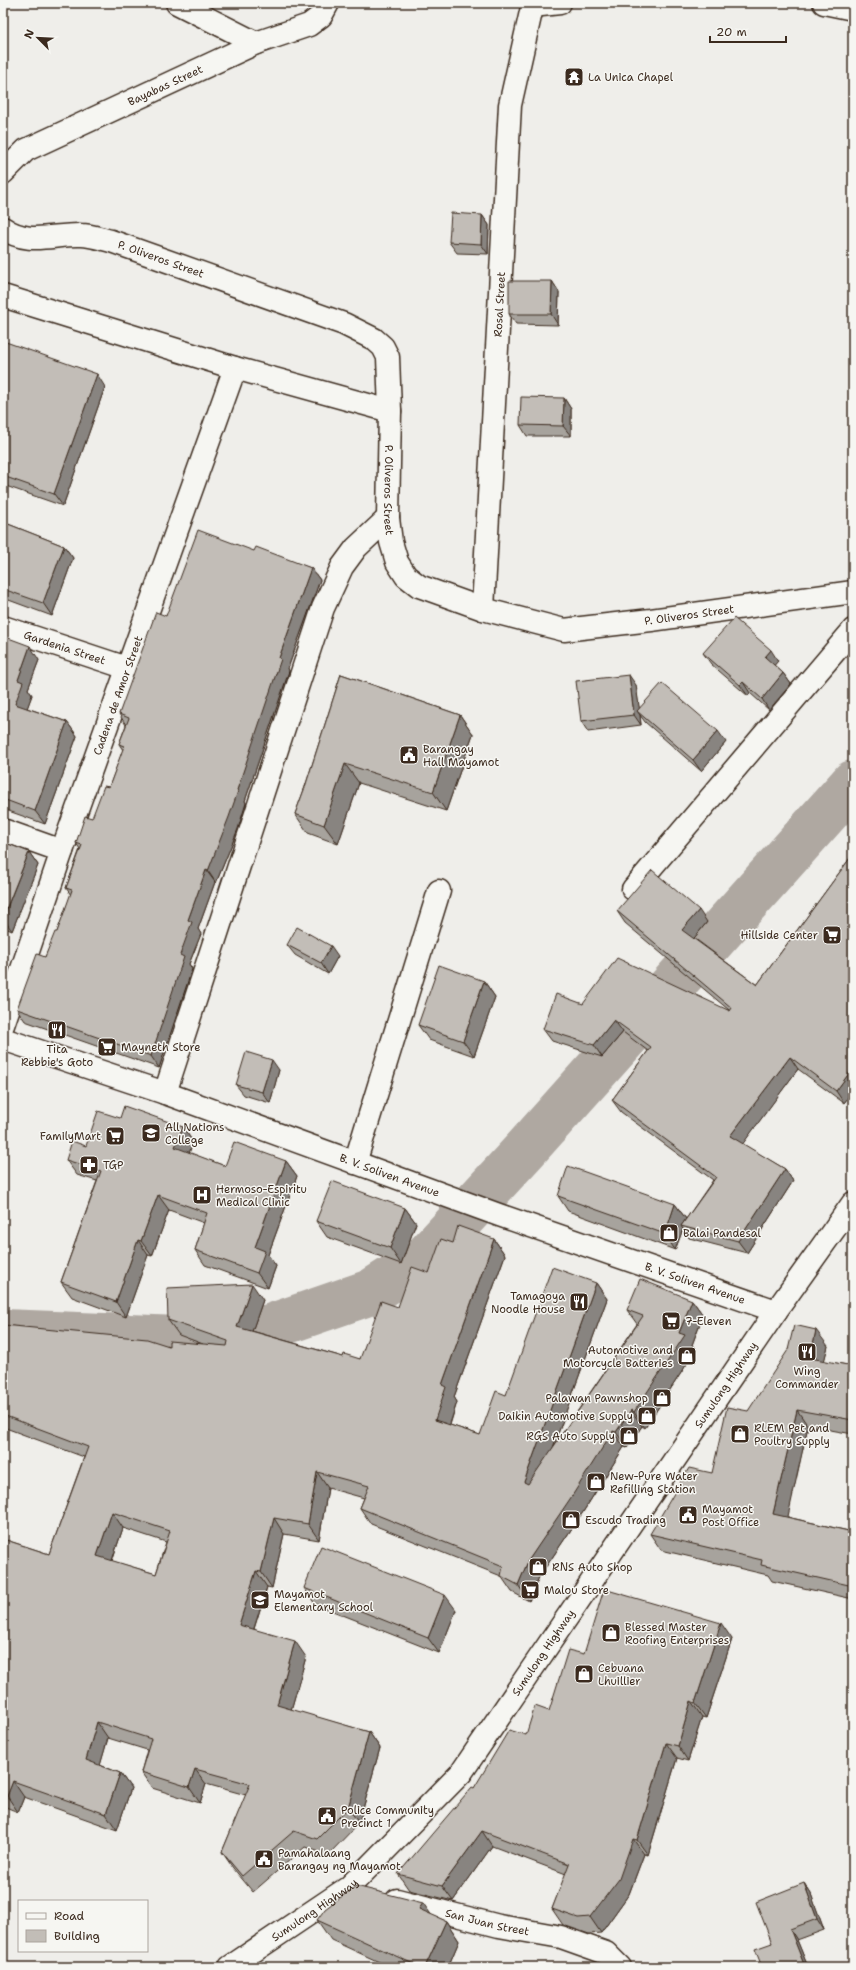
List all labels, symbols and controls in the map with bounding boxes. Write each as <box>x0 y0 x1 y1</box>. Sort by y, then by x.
north arrow <box>18 18 58 58</box>
scale bar <box>710 18 786 44</box>
text: 20 m <box>716 24 747 40</box>
text: N <box>21 27 38 41</box>
street label: Bayabas Street <box>125 62 205 110</box>
temple icon: La Unica Chapel <box>563 66 585 88</box>
place label: La Unica Chapel <box>588 70 674 85</box>
street label: P. Oliveros Street <box>116 237 206 282</box>
street label: Rosal Street <box>491 271 509 338</box>
street label: P. Oliveros Street <box>380 445 397 536</box>
street label: P. Oliveros Street <box>644 602 735 629</box>
street label: Gardenia Street <box>22 627 108 668</box>
street label: Cadena de Amor Street <box>90 634 147 757</box>
place label: Barangay Hall Mayamot <box>423 742 499 770</box>
public building icon: Barangay Hall Mayamot <box>398 744 420 766</box>
supermarket icon: Hillside Center <box>821 924 843 946</box>
place label: Hillside Center <box>740 928 818 943</box>
restaurant icon: Tita Rebbie's Goto <box>46 1019 68 1041</box>
supermarket icon: Mayneth Store <box>96 1036 118 1058</box>
place label: Mayneth Store <box>121 1040 200 1055</box>
place label: Tita Rebbie's Goto <box>21 1042 93 1070</box>
place label: All Nations College <box>165 1120 225 1148</box>
school or university icon: All Nations College <box>140 1122 162 1144</box>
supermarket icon: FamilyMart <box>104 1125 126 1147</box>
place label: FamilyMart <box>40 1129 101 1144</box>
street label: B. V. Soliven Avenue <box>337 1150 442 1201</box>
pharmacy icon: TGP <box>78 1154 100 1176</box>
place label: TGP <box>103 1158 124 1173</box>
place label: Hermoso-Espiritu Medical Clinic <box>216 1182 307 1210</box>
hospital icon: Hermoso-Espiritu Medical Clinic <box>191 1184 213 1206</box>
shop icon: Balai Pandesal <box>658 1222 680 1244</box>
place label: Balai Pandesal <box>683 1226 762 1241</box>
street label: B. V. Soliven Avenue <box>643 1259 747 1308</box>
place label: Tamagoya Noodle House <box>491 1289 565 1317</box>
restaurant icon: Tamagoya Noodle House <box>568 1291 590 1313</box>
supermarket icon: 7-Eleven <box>660 1310 682 1332</box>
place label: 7-Eleven <box>685 1314 732 1329</box>
street label: Sumulong Highway <box>691 1339 761 1431</box>
restaurant icon: Wing Commander <box>796 1341 818 1363</box>
place label: Automotive and Motorcycle Batteries <box>563 1343 673 1371</box>
shop icon: Automotive and Motorcycle Batteries <box>676 1345 698 1367</box>
place label: Wing Commander <box>775 1364 839 1392</box>
shop icon: Palawan Pawnshop <box>651 1387 673 1409</box>
place label: Palawan Pawnshop <box>545 1391 648 1406</box>
shop icon: Daikin Automotive Supply <box>636 1405 658 1427</box>
place label: Daikin Automotive Supply <box>498 1409 633 1424</box>
place label: RLEM Pet and Poultry Supply <box>754 1421 830 1449</box>
shop icon: RLEM Pet and Poultry Supply <box>729 1423 751 1445</box>
shop icon: RGS Auto Supply <box>618 1425 640 1447</box>
place label: RGS Auto Supply <box>526 1429 615 1444</box>
place label: New-Pure Water Refilling Station <box>610 1469 698 1497</box>
shop icon: New-Pure Water Refilling Station <box>585 1471 607 1493</box>
place label: Mayamot Post Office <box>702 1502 759 1530</box>
public building icon: Mayamot Post Office <box>677 1504 699 1526</box>
shop icon: Escudo Trading <box>560 1509 582 1531</box>
place label: Escudo Trading <box>585 1513 666 1528</box>
shop icon: RNS Auto Shop <box>527 1556 549 1578</box>
place label: RNS Auto Shop <box>552 1560 633 1575</box>
supermarket icon: Malou Store <box>519 1579 541 1601</box>
place label: Malou Store <box>544 1583 609 1598</box>
place label: Mayamot Elementary School <box>274 1587 374 1615</box>
school or university icon: Mayamot Elementary School <box>249 1589 271 1611</box>
street label: Sumulong Highway <box>509 1607 578 1699</box>
place label: Blessed Master Roofing Enterprises <box>625 1620 729 1648</box>
shop icon: Blessed Master Roofing Enterprises <box>600 1622 622 1644</box>
place label: Cebuana Lhuillier <box>598 1661 644 1689</box>
shop icon: Cebuana Lhuillier <box>573 1663 595 1685</box>
place label: Police Community Precinct 1 <box>341 1803 434 1831</box>
public building icon: Police Community Precinct 1 <box>316 1805 338 1827</box>
place label: Pamahalaang Barangay ng Mayamot <box>278 1846 401 1874</box>
public building icon: Pamahalaang Barangay ng Mayamot <box>253 1848 275 1870</box>
street label: Sumulong Highway <box>269 1875 361 1945</box>
legend <box>18 1900 148 1952</box>
street label: San Juan Street <box>444 1906 531 1939</box>
text: Road <box>54 1908 85 1924</box>
text: Building <box>54 1928 100 1944</box>

